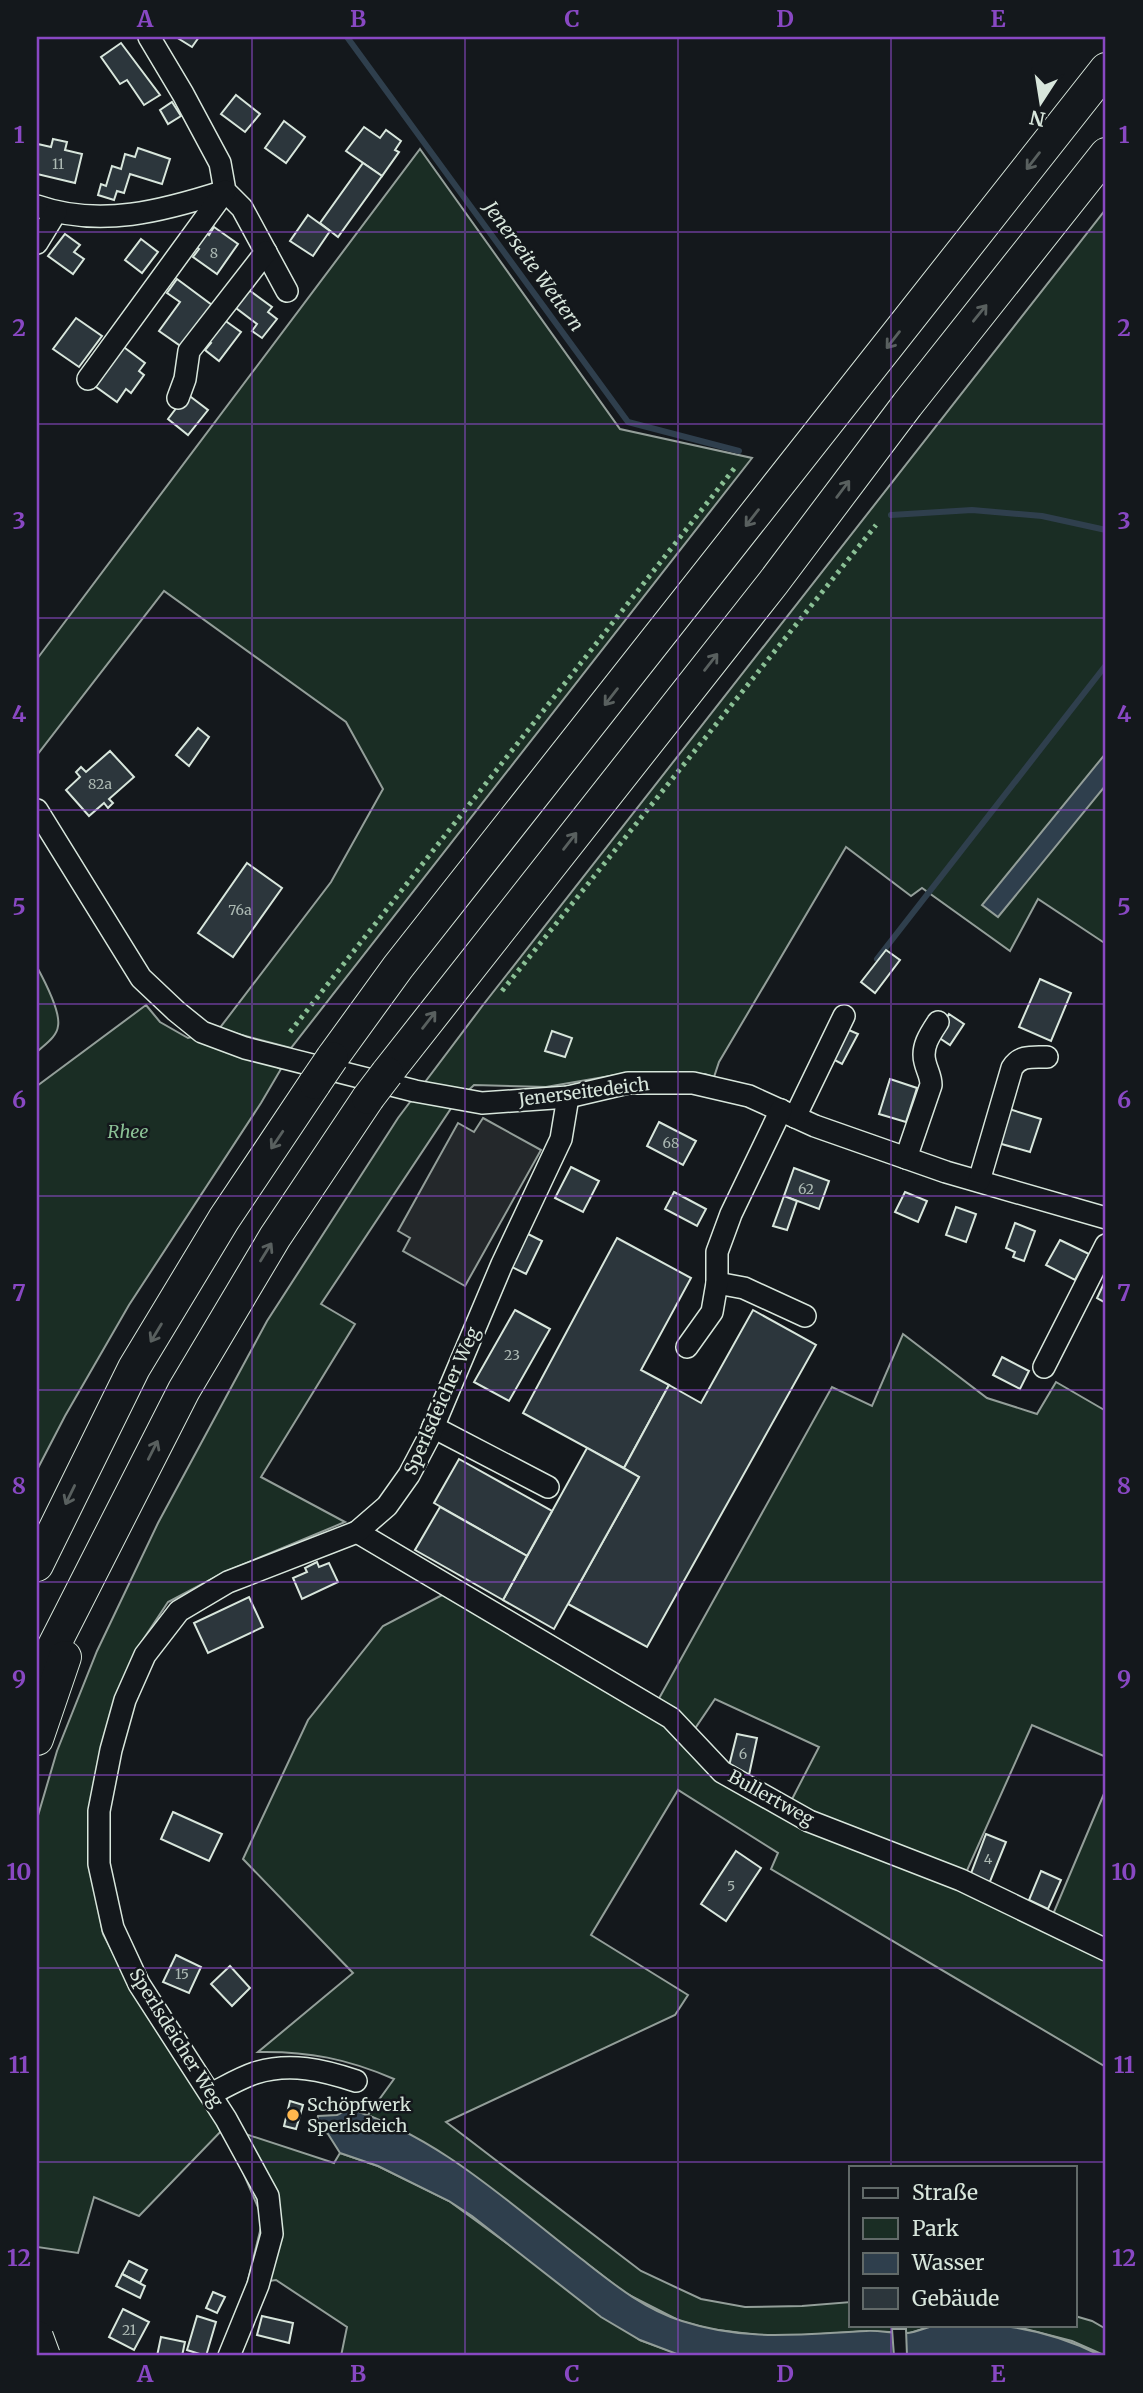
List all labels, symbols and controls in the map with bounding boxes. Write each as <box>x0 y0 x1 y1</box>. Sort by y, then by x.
text: A <box>136 4 154 33</box>
text: B <box>350 4 366 33</box>
text: C <box>564 4 580 33</box>
text: D <box>776 4 794 33</box>
text: E <box>990 4 1006 33</box>
north arrow <box>1006 66 1076 136</box>
text: N <box>1028 105 1047 132</box>
text: 1 <box>14 120 25 149</box>
text: 1 <box>1119 120 1130 149</box>
one-way arrow <box>1026 152 1041 170</box>
house number: 11 <box>52 155 64 173</box>
water label: Jenerseite Wettern <box>478 195 589 336</box>
house number: 8 <box>210 244 218 262</box>
one-way arrow <box>972 304 987 323</box>
text: 2 <box>12 313 26 342</box>
text: 2 <box>1117 313 1131 342</box>
one-way arrow <box>885 330 900 348</box>
one-way arrow <box>836 480 851 499</box>
text: 3 <box>12 506 26 535</box>
text: 3 <box>1117 506 1131 535</box>
one-way arrow <box>744 509 759 527</box>
one-way arrow <box>703 654 718 672</box>
one-way arrow <box>603 687 618 706</box>
text: 4 <box>12 699 27 728</box>
text: 4 <box>1117 699 1132 728</box>
house number: 82a <box>88 775 112 793</box>
one-way arrow <box>562 832 577 851</box>
text: 5 <box>12 892 26 921</box>
text: 5 <box>1117 892 1131 921</box>
house number: 76a <box>228 901 252 919</box>
one-way arrow <box>421 1011 437 1029</box>
street label: Jenerseitedeich <box>516 1072 651 1111</box>
text: 6 <box>12 1085 26 1114</box>
text: 6 <box>1117 1085 1131 1114</box>
park label: Rhee <box>108 1120 148 1143</box>
one-way arrow <box>270 1130 284 1149</box>
house number: 68 <box>663 1134 679 1152</box>
house number: 62 <box>798 1180 814 1198</box>
one-way arrow <box>258 1243 273 1262</box>
text: 7 <box>12 1278 26 1307</box>
text: 7 <box>1117 1278 1131 1307</box>
one-way arrow <box>148 1322 162 1342</box>
street label: Sperlsdeicher Weg <box>399 1323 485 1478</box>
house number: 23 <box>504 1346 520 1364</box>
one-way arrow <box>147 1440 160 1461</box>
text: 8 <box>12 1471 26 1500</box>
text: 8 <box>1117 1471 1131 1500</box>
one-way arrow <box>63 1484 77 1505</box>
text: 9 <box>12 1664 26 1693</box>
text: 9 <box>1117 1664 1131 1693</box>
house number: 6 <box>739 1745 747 1763</box>
street label: Bullertweg <box>724 1765 818 1831</box>
house number: 4 <box>984 1850 993 1868</box>
text: 10 <box>7 1857 31 1886</box>
text: 10 <box>1112 1857 1136 1886</box>
house number: 5 <box>727 1877 735 1895</box>
street label: Sperlsdeicher Weg <box>124 1964 228 2112</box>
house number: 15 <box>175 1965 189 1983</box>
text: 11 <box>9 2050 30 2079</box>
text: 11 <box>1114 2050 1135 2079</box>
place label: Schöpfwerk Sperlsdeich <box>307 2093 412 2137</box>
marker: Schöpfwerk Sperlsdeich <box>285 2107 301 2123</box>
legend <box>849 2166 1076 2326</box>
text: Straße <box>912 2179 978 2206</box>
text: Park <box>912 2215 959 2242</box>
text: 12 <box>7 2243 31 2272</box>
text: 12 <box>1112 2243 1136 2272</box>
text: Wasser <box>911 2249 984 2276</box>
text: Gebäude <box>912 2285 999 2312</box>
house number: 21 <box>122 2321 136 2339</box>
text: A <box>136 2359 154 2388</box>
text: B <box>350 2359 366 2388</box>
text: C <box>564 2359 580 2388</box>
text: D <box>776 2359 794 2388</box>
text: E <box>990 2359 1006 2388</box>

